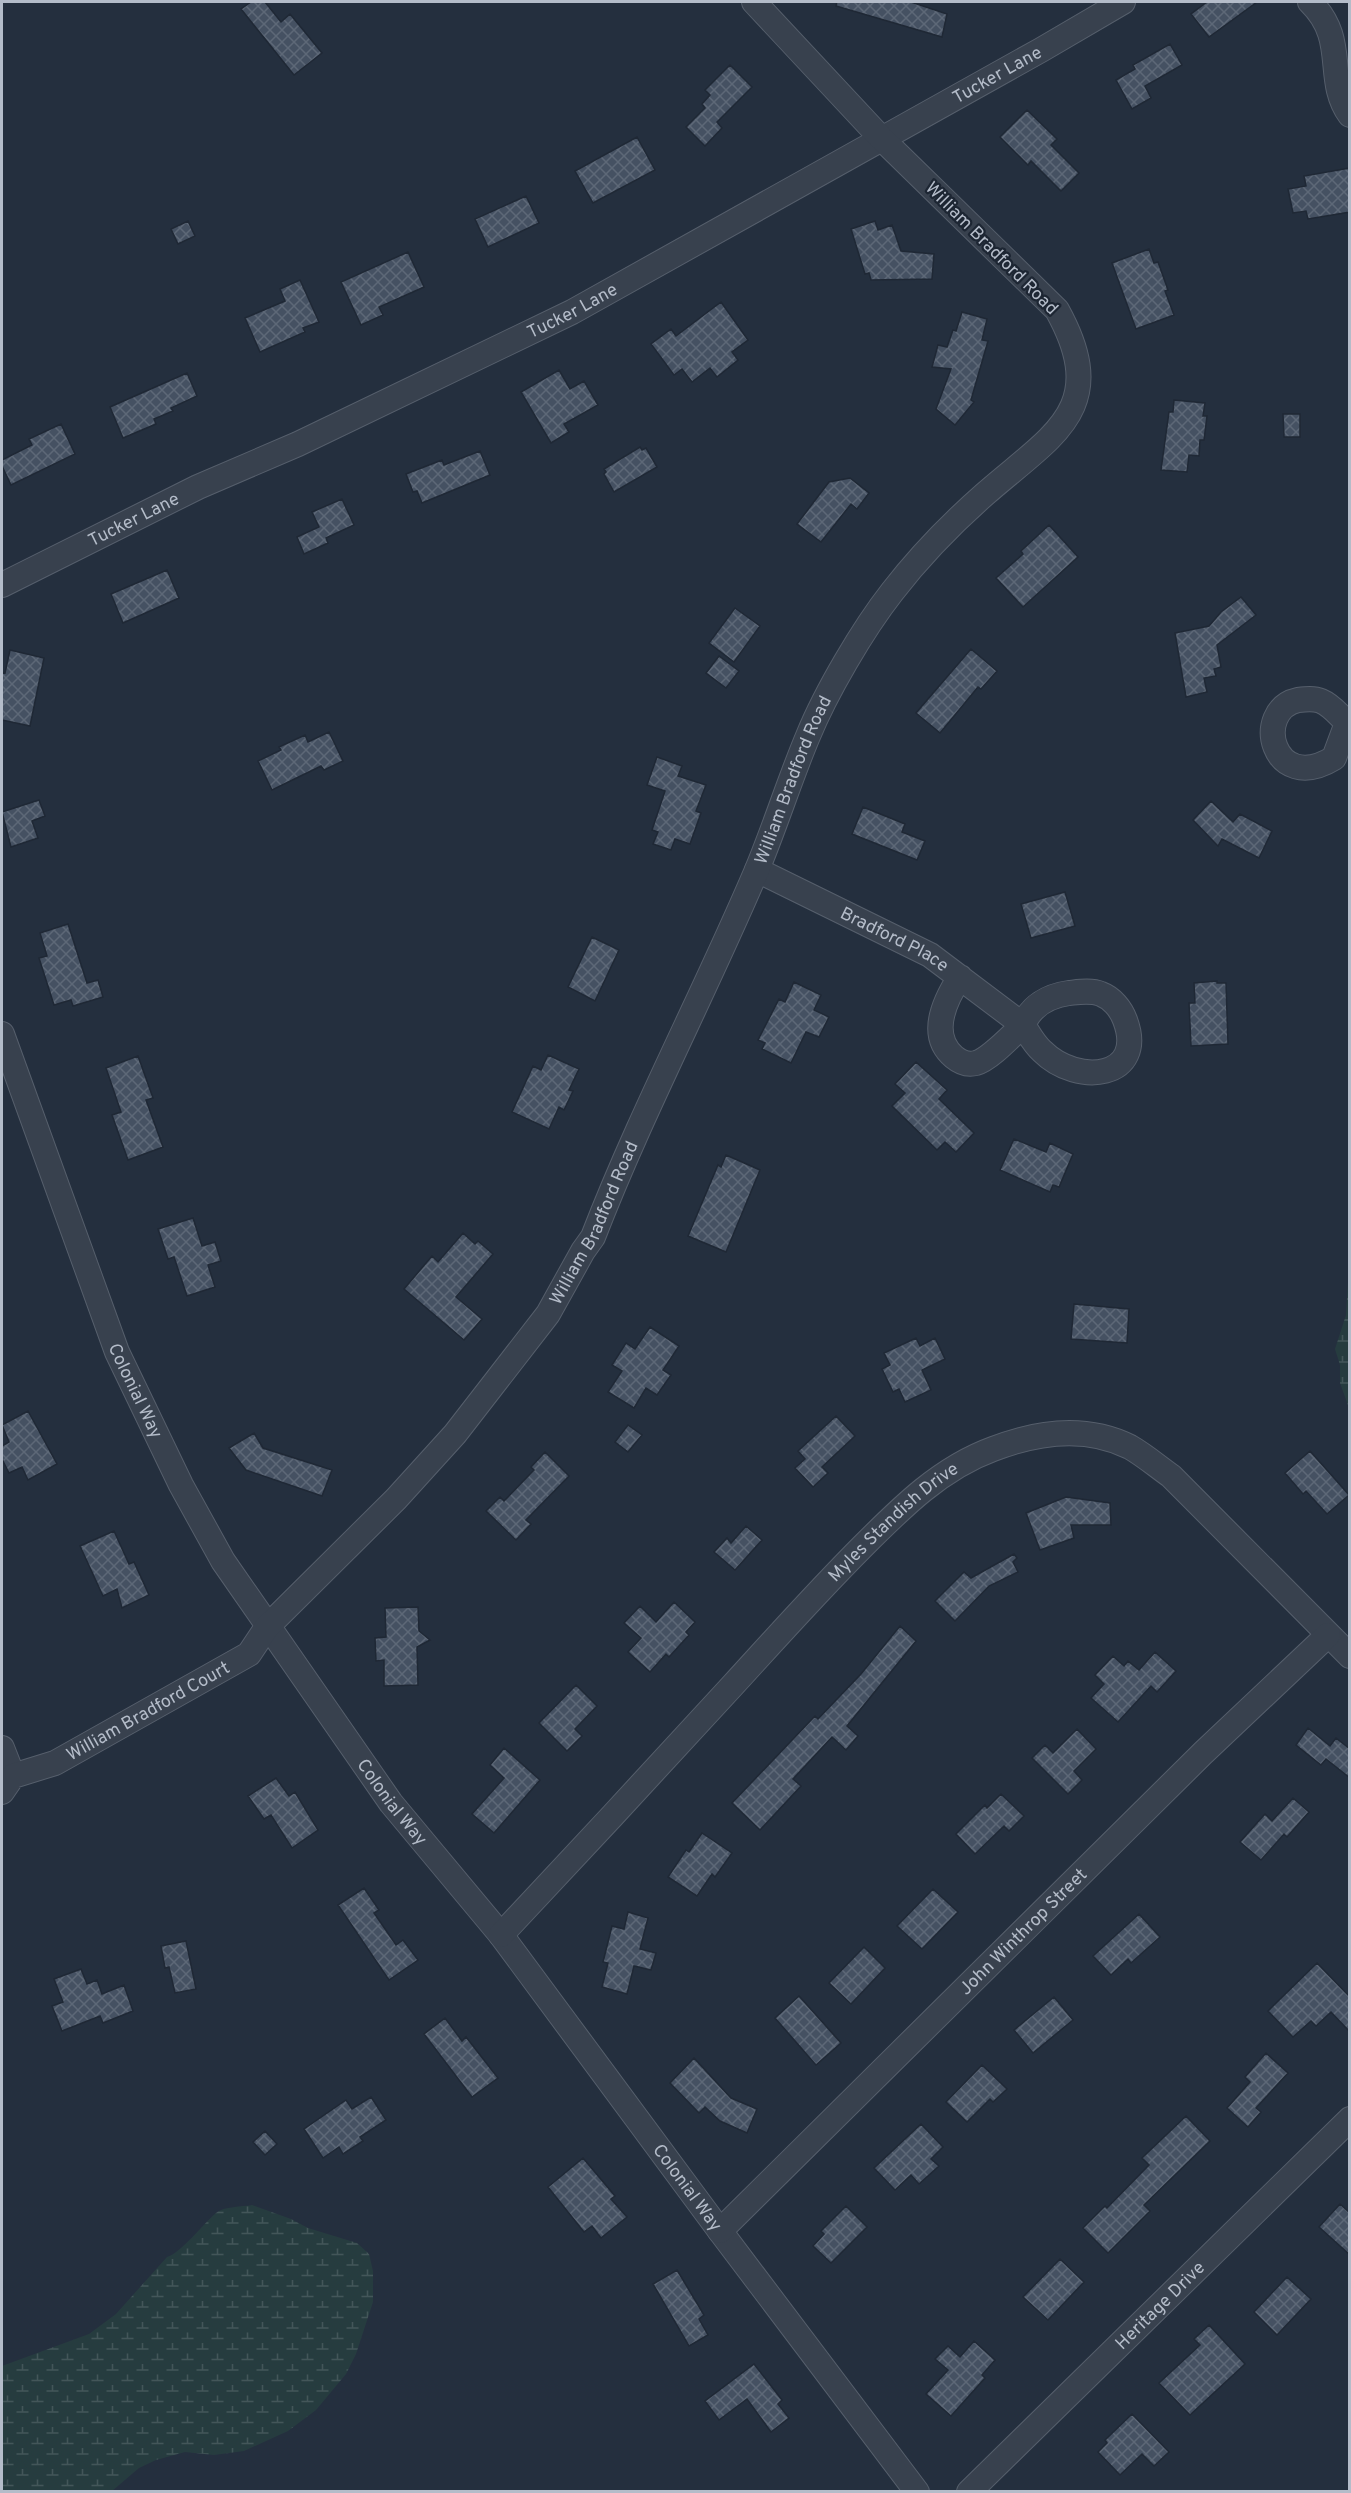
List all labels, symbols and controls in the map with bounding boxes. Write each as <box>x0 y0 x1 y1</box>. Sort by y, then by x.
street label: Tucker Lane <box>949 42 1047 110</box>
street label: William Bradford Road <box>919 178 1062 321</box>
street label: Tucker Lane <box>524 279 622 345</box>
street label: Tucker Lane <box>85 488 184 553</box>
street label: William Bradford Road <box>750 692 838 868</box>
street label: Bradford Place <box>836 903 953 978</box>
street label: William Bradford Road <box>545 1138 644 1309</box>
street label: Colonial Way <box>102 1341 167 1443</box>
street label: Myles Standish Drive <box>824 1458 963 1588</box>
street label: William Bradford Court <box>63 1657 234 1767</box>
street label: Colonial Way <box>351 1755 432 1851</box>
street label: John Winthrop Street <box>955 1864 1093 2001</box>
street label: Colonial Way <box>647 2140 726 2237</box>
street label: Heritage Drive <box>1111 2257 1211 2355</box>

